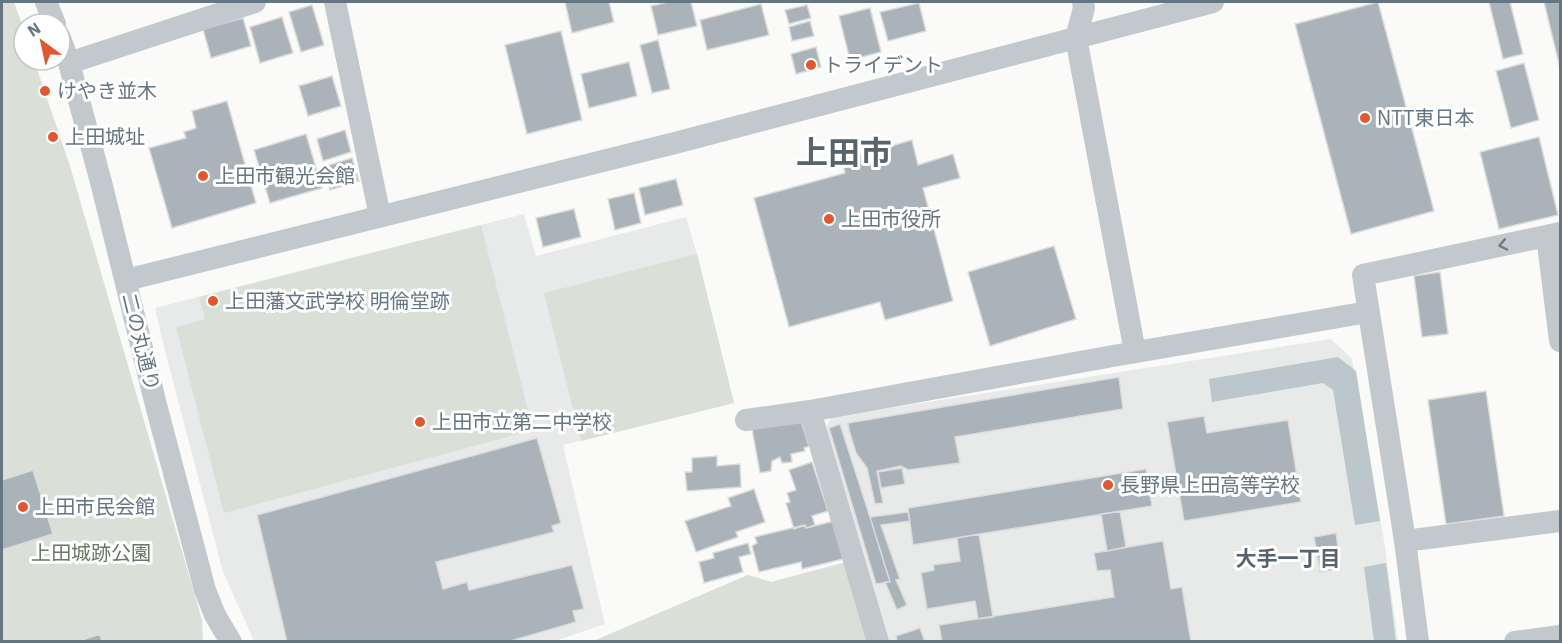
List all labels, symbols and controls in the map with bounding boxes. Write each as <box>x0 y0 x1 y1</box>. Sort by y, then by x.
north arrow <box>12 12 72 72</box>
text: N <box>24 18 44 41</box>
place label: トライデント <box>823 51 943 78</box>
marker: トライデント <box>804 58 818 72</box>
place label: けやき並木 <box>57 77 157 104</box>
marker: けやき並木 <box>38 84 52 98</box>
place label: NTT東日本 <box>1377 104 1474 131</box>
marker: NTT東日本 <box>1358 111 1372 125</box>
place label: 上田城址 <box>65 123 145 150</box>
marker: 上田城址 <box>46 130 60 144</box>
district label: 上田市 <box>796 131 892 173</box>
place label: 上田市観光会館 <box>215 162 355 189</box>
marker: 上田市観光会館 <box>196 169 210 183</box>
place label: 上田市役所 <box>841 205 941 232</box>
marker: 上田市役所 <box>822 212 836 226</box>
one-way arrow <box>1498 238 1508 251</box>
place label: 上田藩文武学校 明倫堂跡 <box>225 287 450 314</box>
street label: 二の丸通り <box>116 290 167 394</box>
marker: 上田藩文武学校 明倫堂跡 <box>206 294 220 308</box>
place label: 上田市立第二中学校 <box>432 408 612 435</box>
marker: 上田市立第二中学校 <box>413 415 427 429</box>
place label: 長野県上田高等学校 <box>1120 471 1300 498</box>
marker: 長野県上田高等学校 <box>1101 478 1115 492</box>
place label: 上田市民会館 <box>35 493 155 520</box>
marker: 上田市民会館 <box>16 500 30 514</box>
park label: 上田城跡公園 <box>31 539 151 566</box>
district label: 大手一丁目 <box>1236 544 1341 572</box>

